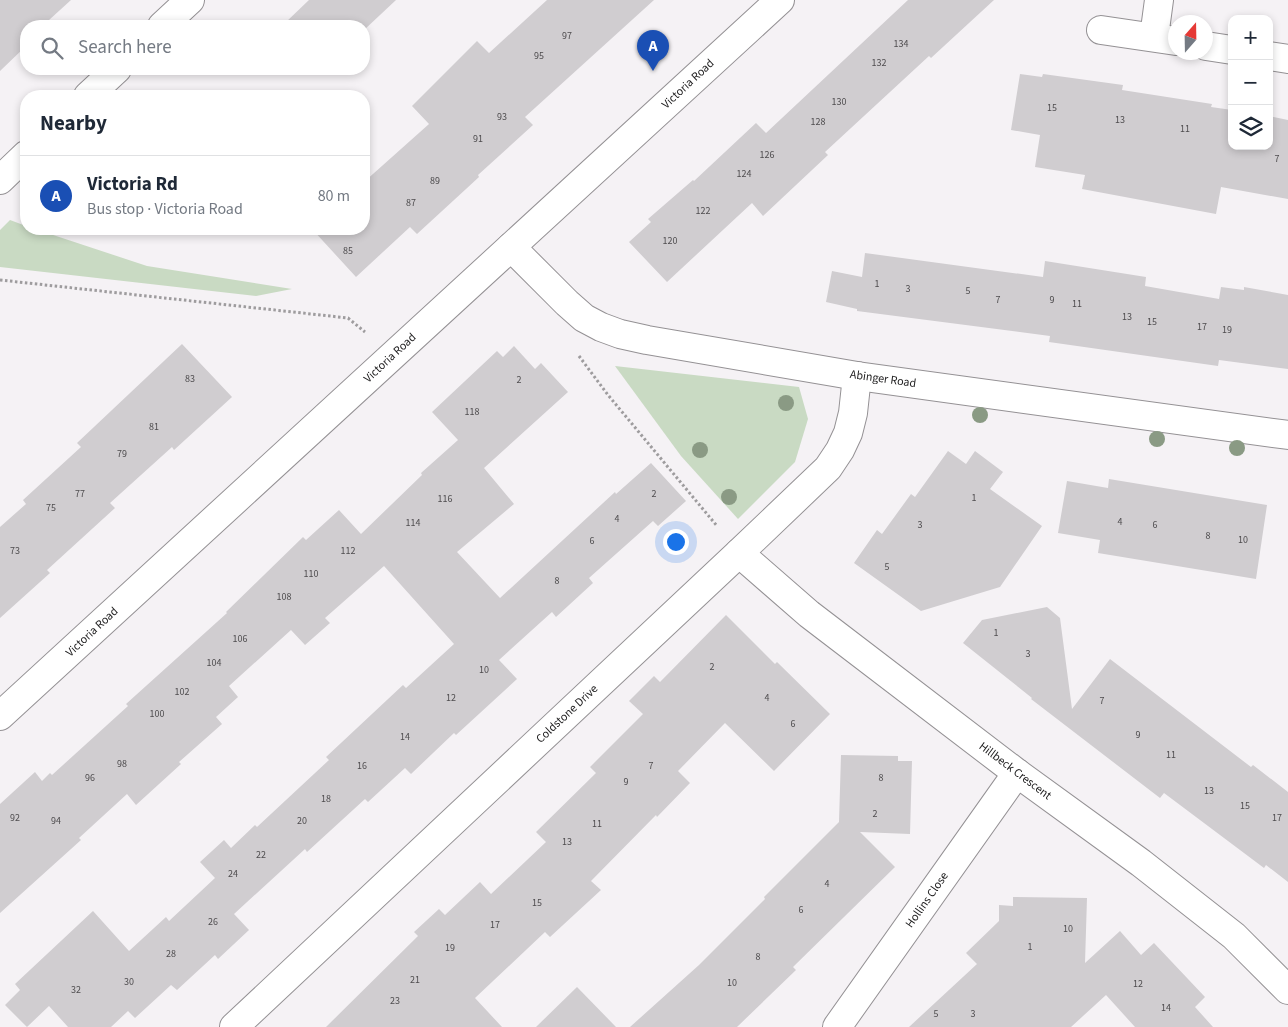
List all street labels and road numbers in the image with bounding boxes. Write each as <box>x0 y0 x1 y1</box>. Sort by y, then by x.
street label: Victoria Road <box>658 55 718 113</box>
street label: Victoria Road <box>360 329 420 387</box>
street label: Abinger Road <box>849 366 917 392</box>
street label: Victoria Road <box>62 603 122 661</box>
street label: Coldstone Drive <box>532 681 602 747</box>
street label: Hillbeck Crescent <box>975 738 1055 804</box>
street label: Hollins Close <box>901 869 953 931</box>

